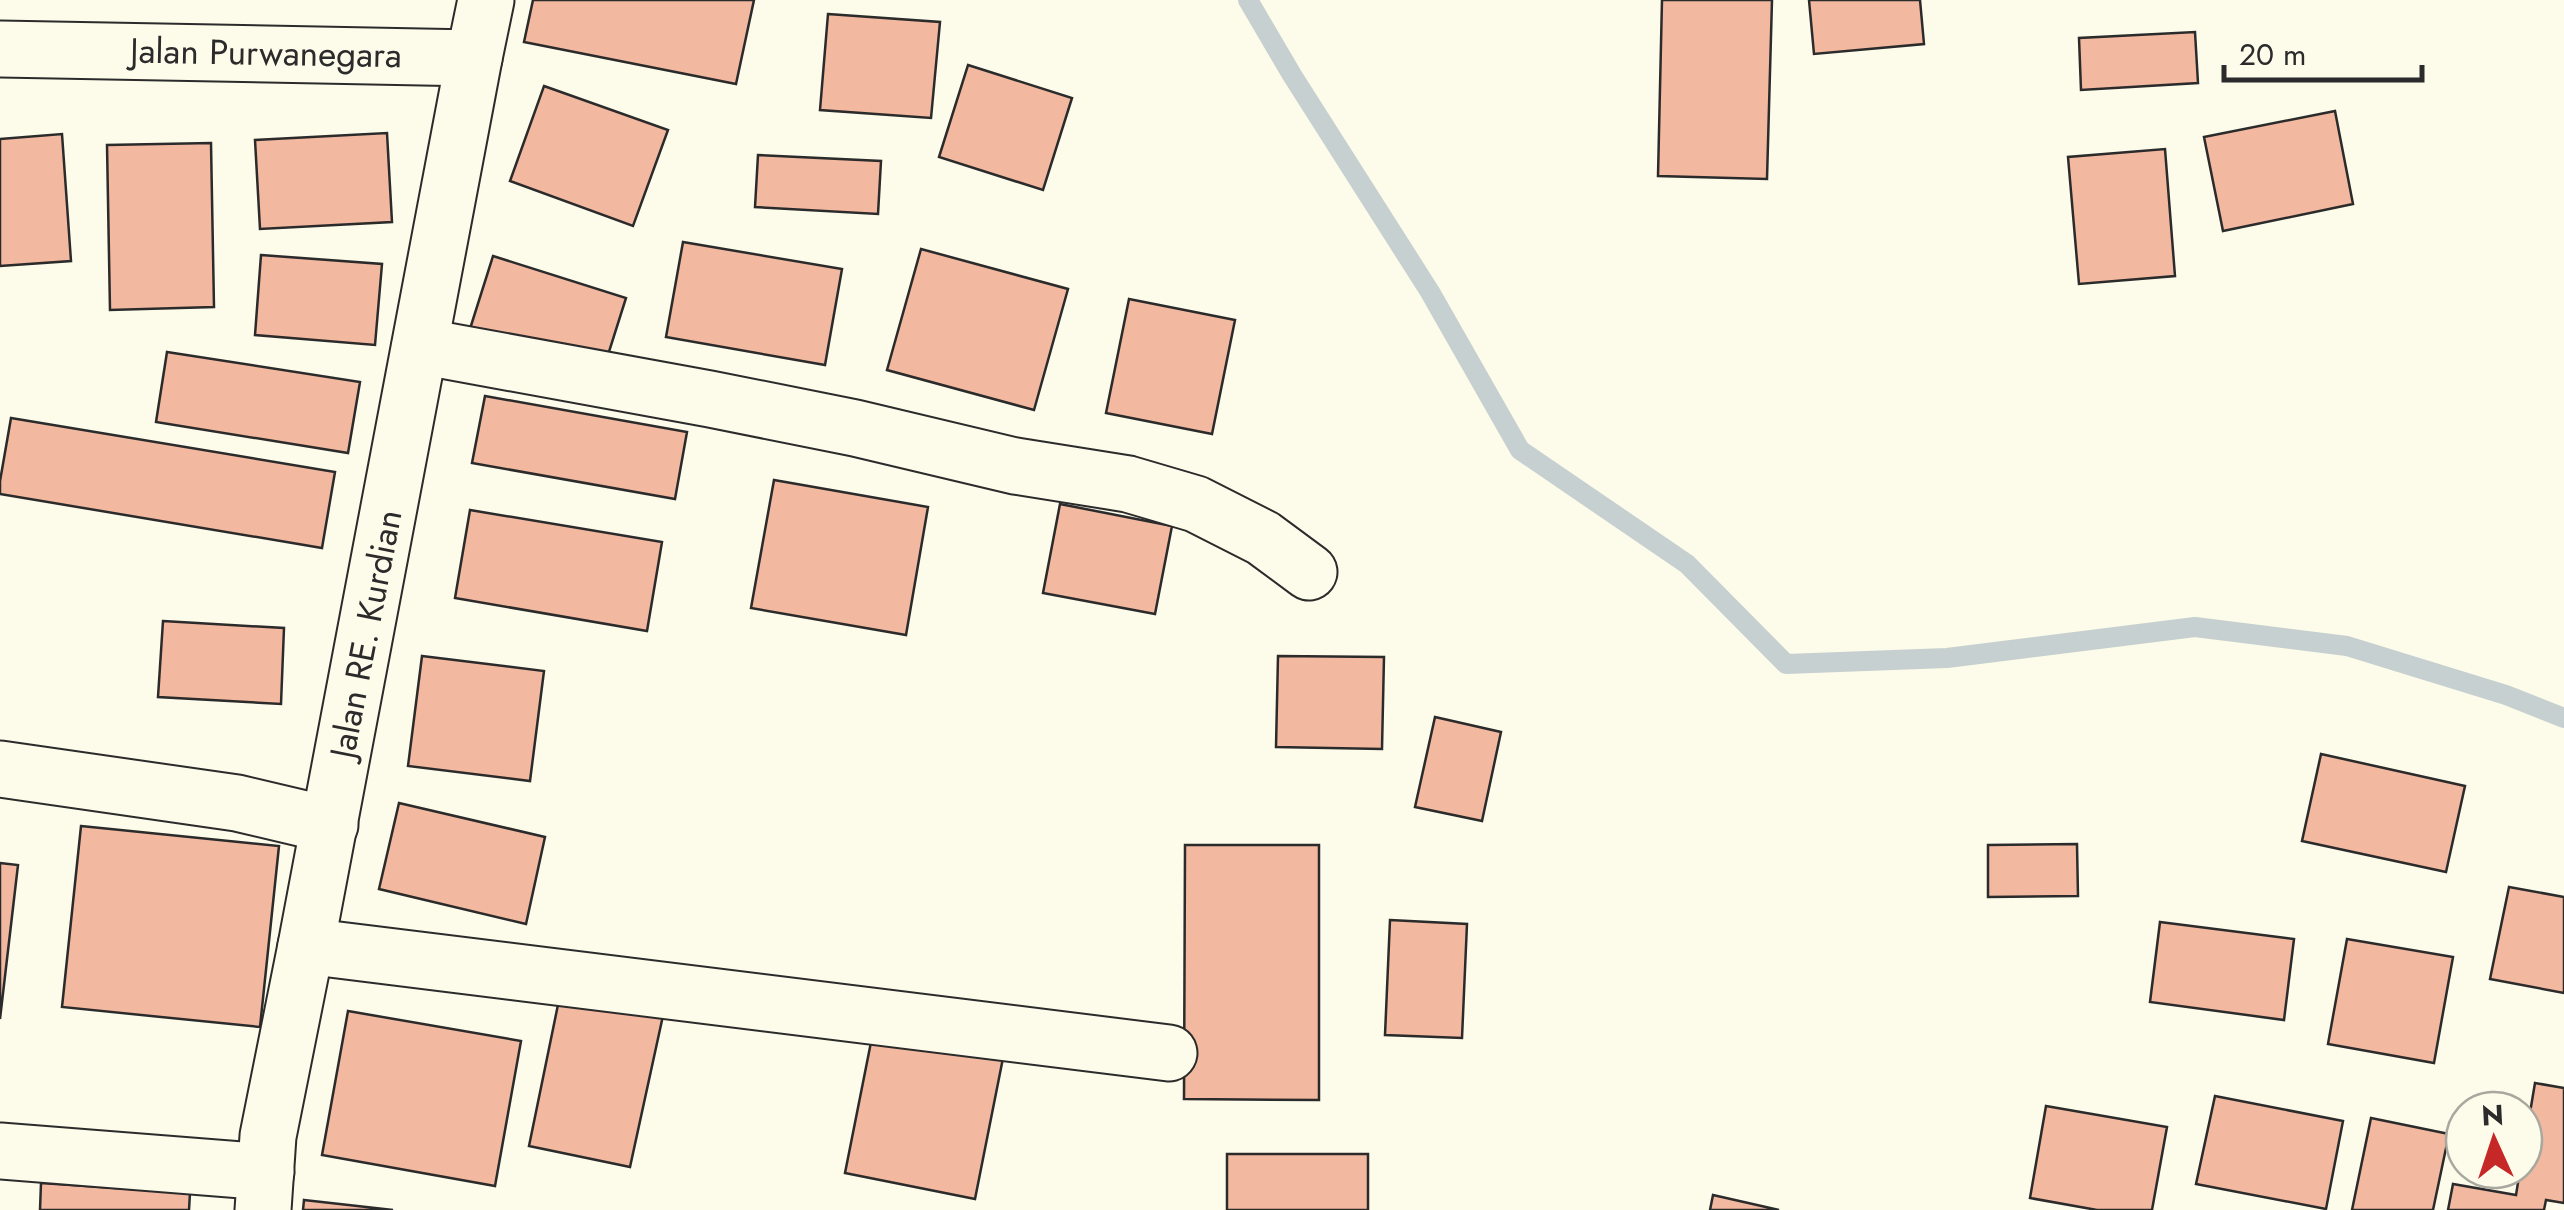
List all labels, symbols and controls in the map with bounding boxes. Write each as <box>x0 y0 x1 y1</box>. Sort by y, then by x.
scale bar <box>2224 20 2422 82</box>
street label: Jalan Purwanegara <box>126 26 402 80</box>
text: 20 m <box>2239 33 2306 76</box>
street label: Jalan RE. Kurdian <box>317 505 415 766</box>
north arrow <box>2444 1090 2544 1190</box>
text: N <box>2481 1094 2505 1137</box>

